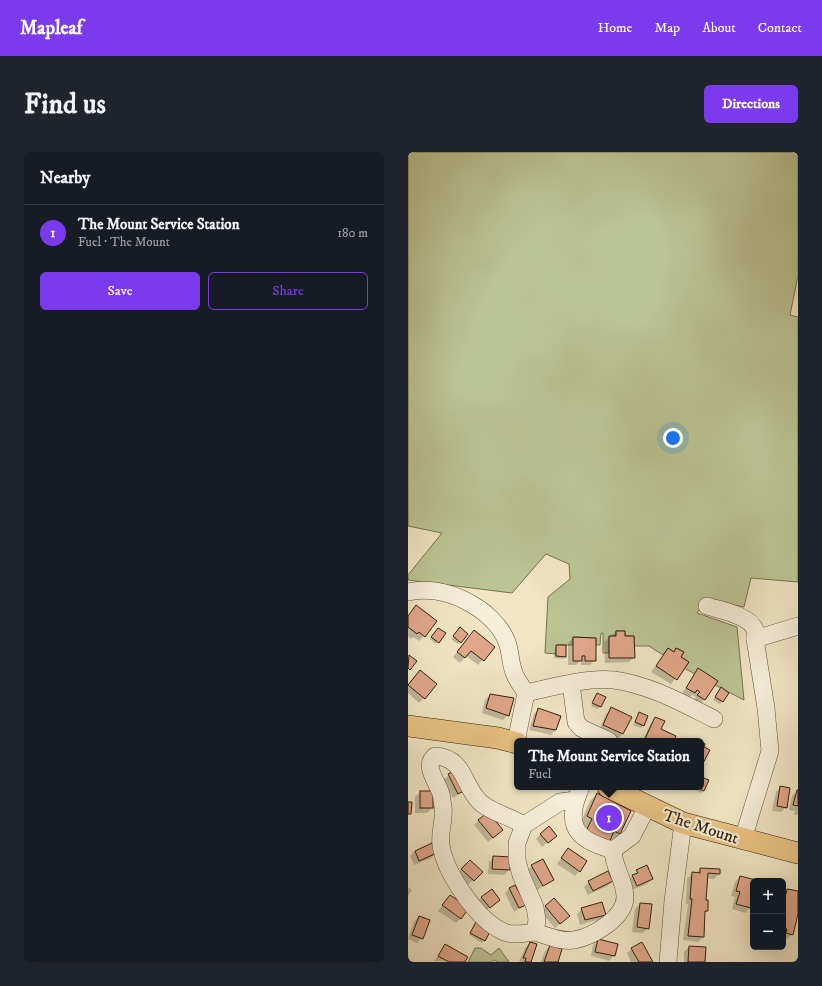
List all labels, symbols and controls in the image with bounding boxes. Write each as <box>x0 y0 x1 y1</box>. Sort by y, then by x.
text: Mapleaf <box>20 17 83 40</box>
text: Home <box>598 19 632 37</box>
text: Map <box>654 19 680 37</box>
text: About <box>702 19 736 37</box>
text: Contact <box>758 19 802 37</box>
button: Directions <box>704 85 798 123</box>
text: Find us <box>24 87 106 122</box>
text: Nearby <box>40 167 90 189</box>
text: The Mount Service Station <box>78 215 239 234</box>
text: 1 <box>51 225 55 241</box>
text: 180 m <box>337 225 368 241</box>
text: Fuel · The Mount <box>78 234 170 250</box>
button: Save <box>40 272 200 310</box>
button: Share <box>208 272 368 310</box>
your location <box>663 428 683 448</box>
popup <box>514 738 704 790</box>
text: The Mount Service Station <box>528 747 690 766</box>
text: Fuel <box>528 766 551 782</box>
pin: 1 <box>596 803 622 833</box>
street label: The Mount <box>660 804 742 850</box>
map controls <box>750 878 786 950</box>
button: + <box>750 878 786 914</box>
button: − <box>750 914 786 950</box>

